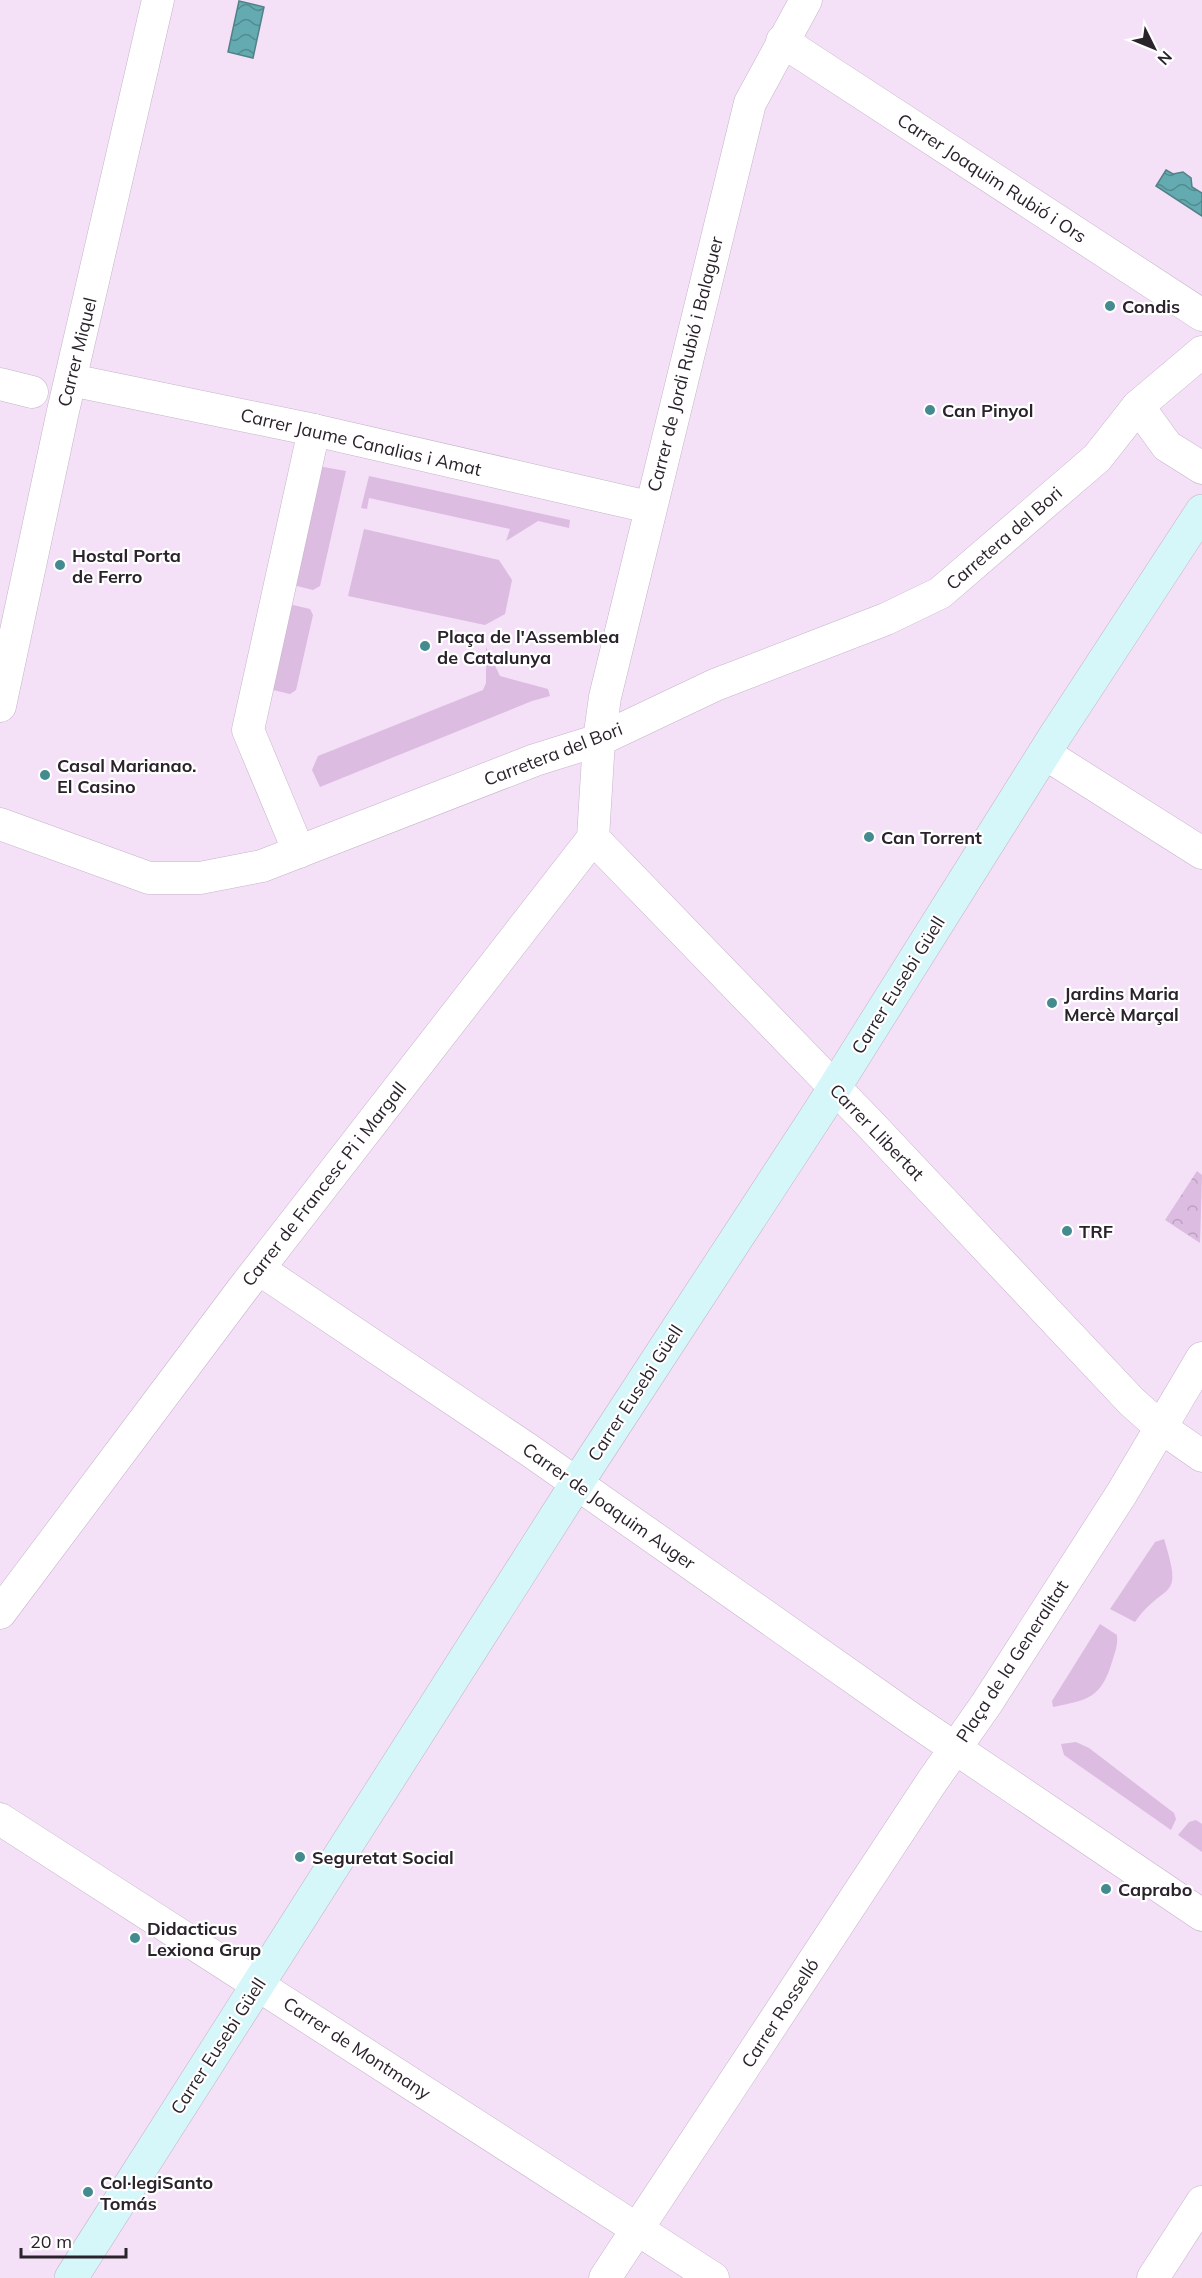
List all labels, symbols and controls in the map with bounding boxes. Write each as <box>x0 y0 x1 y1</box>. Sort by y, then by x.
north arrow <box>1124 18 1184 78</box>
text: N <box>1154 47 1176 69</box>
street label: Carrer Joaquim Rubió i Ors <box>893 108 1091 248</box>
street label: Carrer de Jordi Rubió i Balaguer <box>642 234 728 494</box>
street label: Carrer Miquel <box>52 295 102 409</box>
place label: Condis <box>1122 295 1180 318</box>
marker: Condis <box>1103 299 1117 313</box>
place label: Can Pinyol <box>942 399 1033 422</box>
street label: Carrer Jaume Canalias i Amat <box>238 403 484 481</box>
marker: Can Pinyol <box>923 403 937 417</box>
street label: Carretera del Bori <box>941 481 1067 595</box>
place label: Hostal Porta de Ferro <box>72 544 181 588</box>
marker: Hostal Porta de Ferro <box>53 558 67 572</box>
place label: Plaça de l'Assemblea de Catalunya <box>437 625 619 669</box>
marker: Plaça de l'Assemblea de Catalunya <box>418 639 432 653</box>
street label: Carretera del Bori <box>481 717 625 791</box>
place label: Casal Marianao. El Casino <box>57 754 197 798</box>
marker: Casal Marianao. El Casino <box>38 768 52 782</box>
place label: Can Torrent <box>881 826 982 849</box>
marker: Can Torrent <box>862 830 876 844</box>
street label: Carrer Eusebi Güell <box>846 912 950 1058</box>
place label: Jardins Maria Mercè Marçal <box>1064 982 1179 1026</box>
marker: Jardins Maria Mercè Marçal <box>1045 996 1059 1010</box>
street label: Carrer de Francesc Pi i Margall <box>237 1077 411 1291</box>
street label: Carrer Llibertat <box>825 1079 929 1185</box>
place label: TRF <box>1079 1220 1113 1243</box>
marker: TRF <box>1060 1224 1074 1238</box>
street label: Carrer Eusebi Güell <box>582 1320 688 1466</box>
street label: Carrer de Joaquim Auger <box>518 1438 700 1575</box>
street label: Plaça de la Generalitat <box>951 1576 1073 1746</box>
place label: Seguretat Social <box>312 1846 454 1869</box>
marker: Seguretat Social <box>293 1850 307 1864</box>
place label: Caprabo <box>1118 1878 1192 1901</box>
marker: Caprabo <box>1099 1882 1113 1896</box>
place label: Didacticus Lexiona Grup <box>147 1917 261 1961</box>
marker: Didacticus Lexiona Grup <box>128 1931 142 1945</box>
street label: Carrer Rosselló <box>736 1954 824 2072</box>
street label: Carrer Eusebi Güell <box>165 1973 271 2119</box>
street label: Carrer de Montmany <box>279 1992 435 2105</box>
place label: Col·legiSanto Tomás <box>100 2171 213 2215</box>
marker: Col·legiSanto Tomás <box>81 2185 95 2199</box>
scale bar <box>21 2221 126 2259</box>
text: 20 m <box>30 2230 72 2253</box>

